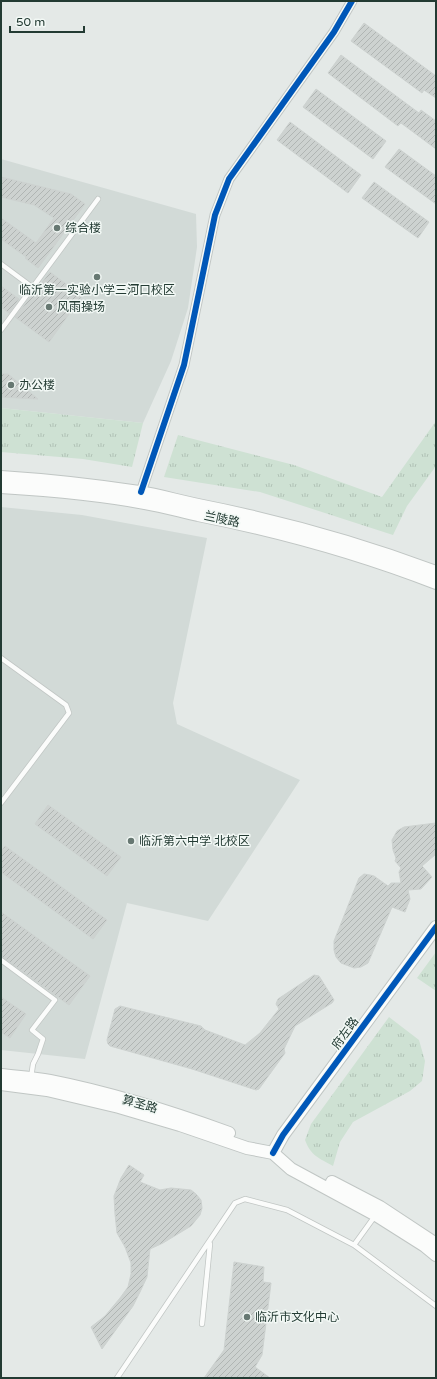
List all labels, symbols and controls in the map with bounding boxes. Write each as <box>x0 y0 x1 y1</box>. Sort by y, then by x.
scale bar <box>10 8 84 34</box>
text: 50 m <box>16 15 45 29</box>
place label: 综合楼 <box>65 221 101 235</box>
marker: 综合楼 <box>52 223 62 233</box>
marker: 临沂第一实验小学三河口校区 <box>92 272 102 282</box>
place label: 临沂第一实验小学三河口校区 <box>19 283 175 297</box>
place label: 风雨操场 <box>57 300 105 314</box>
marker: 风雨操场 <box>44 302 54 312</box>
place label: 办公楼 <box>19 378 55 392</box>
marker: 办公楼 <box>6 380 16 390</box>
street label: 兰陵路 <box>203 508 241 530</box>
place label: 临沂第六中学 北校区 <box>139 834 250 848</box>
marker: 临沂第六中学 北校区 <box>126 836 136 846</box>
street label: 府左路 <box>329 1014 361 1052</box>
street label: 算圣路 <box>121 1092 159 1116</box>
place label: 临沂市文化中心 <box>255 1310 339 1324</box>
marker: 临沂市文化中心 <box>242 1312 252 1322</box>

